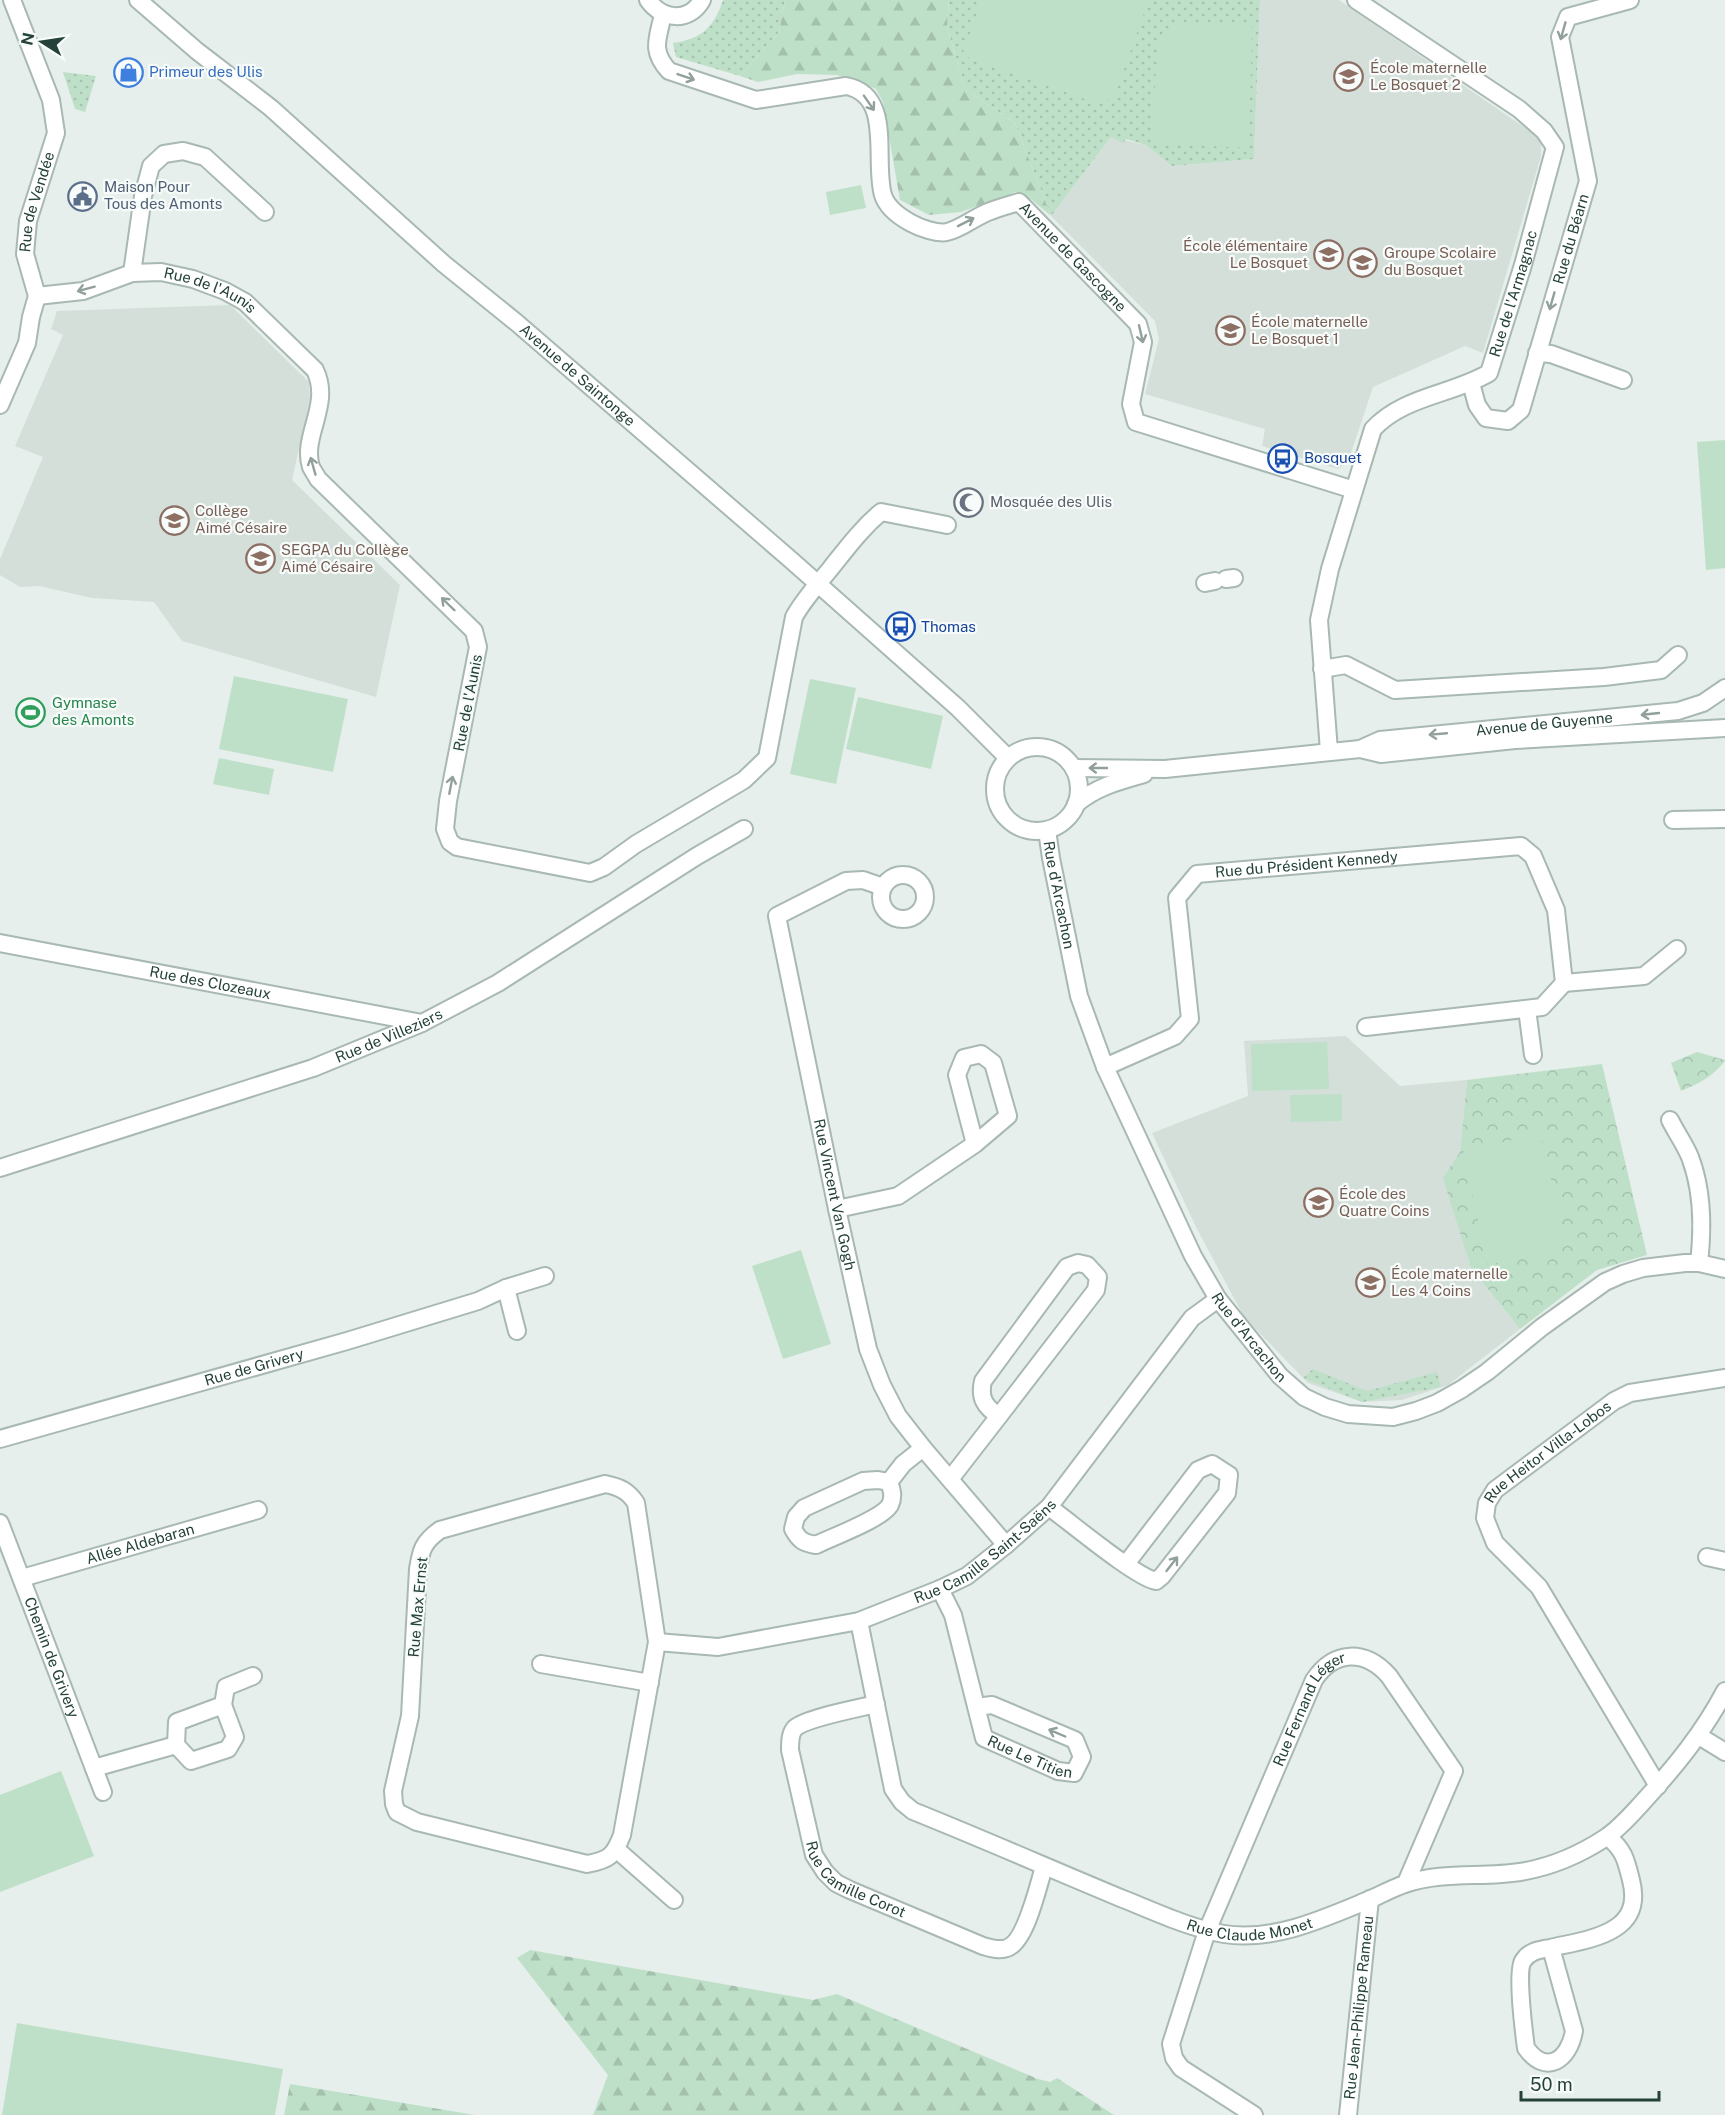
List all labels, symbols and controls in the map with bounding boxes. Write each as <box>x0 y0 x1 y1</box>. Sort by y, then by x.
north arrow <box>12 12 72 72</box>
one-way arrow <box>1557 21 1569 40</box>
text: N <box>17 31 38 47</box>
shop icon: Primeur des Ulis <box>112 56 144 88</box>
place label: École maternelle Le Bosquet 2 <box>1370 59 1487 93</box>
school or university icon: École maternelle Le Bosquet 2 <box>1333 61 1365 93</box>
place label: Primeur des Ulis <box>149 63 263 80</box>
one-way arrow <box>676 72 695 83</box>
one-way arrow <box>863 94 876 111</box>
street label: Rue de Vendée <box>16 149 58 253</box>
place label: Maison Pour Tous des Amonts <box>104 178 222 212</box>
public building icon: Maison Pour Tous des Amonts <box>67 180 99 212</box>
street label: Rue du Béarn <box>1549 192 1592 286</box>
street label: Avenue de Gascogne <box>1016 199 1130 315</box>
one-way arrow <box>957 216 975 228</box>
street label: Rue de l'Armagnac <box>1486 228 1540 359</box>
place label: École élémentaire Le Bosquet <box>1183 237 1308 271</box>
school or university icon: École élémentaire Le Bosquet <box>1313 239 1345 271</box>
place label: Groupe Scolaire du Bosquet <box>1384 244 1496 278</box>
school or university icon: Groupe Scolaire du Bosquet <box>1347 246 1379 278</box>
street label: Rue de l'Aunis <box>162 264 260 316</box>
one-way arrow <box>76 284 95 295</box>
one-way arrow <box>1546 291 1557 310</box>
place label: École maternelle Le Bosquet 1 <box>1251 313 1368 347</box>
school or university icon: École maternelle Le Bosquet 1 <box>1214 315 1246 347</box>
street label: Avenue de Saintonge <box>517 320 639 429</box>
one-way arrow <box>1135 324 1147 343</box>
bus stop icon: Bosquet <box>1267 442 1299 474</box>
place label: Bosquet <box>1304 449 1362 466</box>
one-way arrow <box>307 456 318 475</box>
mosque icon: Mosquée des Ulis <box>953 486 985 518</box>
place label: Mosquée des Ulis <box>990 493 1112 510</box>
place label: Collège Aimé Césaire <box>195 502 287 536</box>
school or university icon: Collège Aimé Césaire <box>158 504 190 536</box>
place label: SEGPA du Collège Aimé Césaire <box>281 541 409 575</box>
school or university icon: SEGPA du Collège Aimé Césaire <box>244 543 276 575</box>
one-way arrow <box>441 597 456 611</box>
bus stop icon: Thomas <box>884 611 916 643</box>
place label: Thomas <box>921 618 976 635</box>
street label: Rue de l'Aunis <box>450 653 485 753</box>
place label: Gymnase des Amonts <box>52 694 134 728</box>
sports icon: Gymnase des Amonts <box>15 696 47 728</box>
street label: Avenue de Guyenne <box>1475 708 1614 739</box>
one-way arrow <box>1641 709 1660 720</box>
one-way arrow <box>1429 729 1449 740</box>
one-way arrow <box>1089 763 1109 774</box>
one-way arrow <box>446 776 458 795</box>
street label: Rue d'Arcachon <box>1041 840 1078 950</box>
street label: Rue du Président Kennedy <box>1214 848 1398 880</box>
street label: Rue des Clozeaux <box>148 963 272 1002</box>
street label: Rue de Villeziers <box>333 1005 445 1066</box>
street label: Rue Vincent Van Gogh <box>811 1117 859 1272</box>
place label: École des Quatre Coins <box>1339 1185 1429 1219</box>
school or university icon: École des Quatre Coins <box>1302 1187 1334 1219</box>
place label: École maternelle Les 4 Coins <box>1391 1265 1508 1299</box>
school or university icon: École maternelle Les 4 Coins <box>1354 1267 1386 1299</box>
street label: Rue d'Arcachon <box>1208 1289 1290 1385</box>
street label: Rue de Grivery <box>202 1345 305 1389</box>
street label: Rue Heitor Villa-Lobos <box>1480 1397 1614 1506</box>
street label: Rue Camille Saint-Saëns <box>911 1496 1059 1606</box>
street label: Allée Aldebaran <box>84 1520 196 1567</box>
street label: Rue Max Ernst <box>405 1556 430 1658</box>
one-way arrow <box>1165 1556 1178 1572</box>
street label: Chemin de Grivery <box>21 1594 83 1720</box>
street label: Rue Fernand Léger <box>1269 1648 1347 1769</box>
one-way arrow <box>1048 1727 1067 1738</box>
street label: Rue Le Titien <box>985 1732 1073 1781</box>
street label: Rue Camille Corot <box>803 1839 908 1921</box>
street label: Rue Claude Monet <box>1185 1914 1315 1944</box>
street label: Rue Jean-Philippe Rameau <box>1341 1915 1376 2100</box>
scale bar <box>1521 2064 1659 2102</box>
text: 50 m <box>1530 2074 1573 2095</box>

